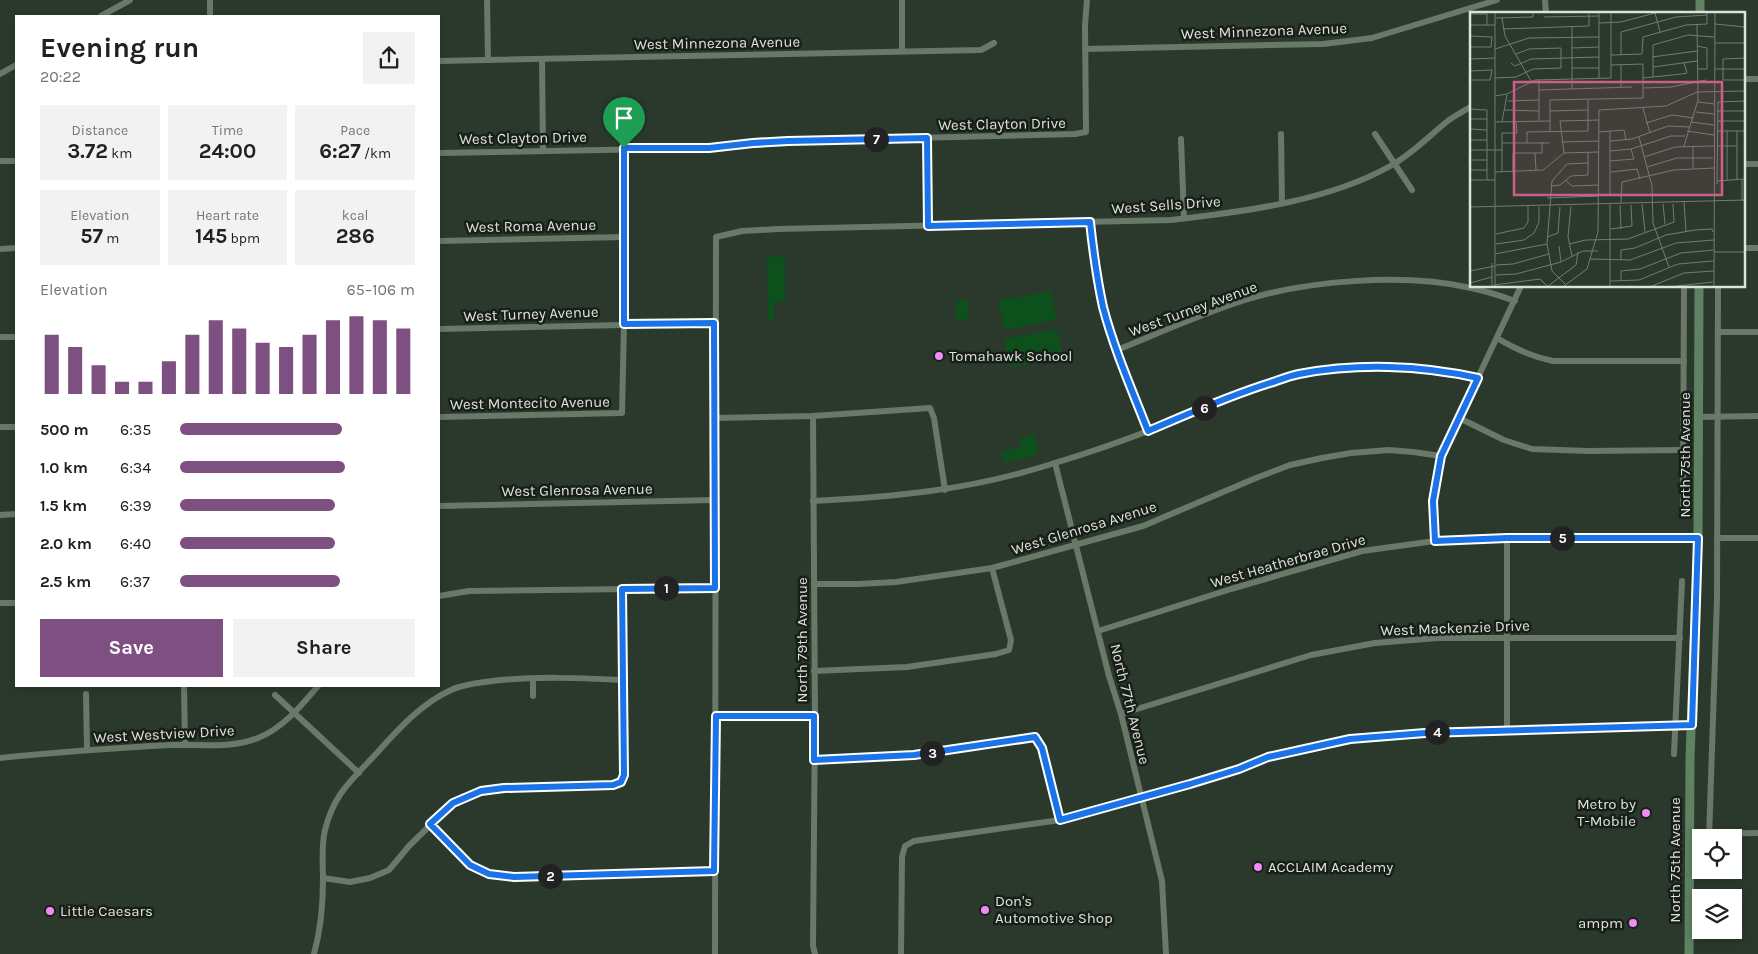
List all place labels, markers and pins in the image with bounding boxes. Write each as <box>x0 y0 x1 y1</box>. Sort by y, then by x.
pin <box>603 97 645 148</box>
pin: 7 <box>864 126 888 152</box>
place label: Tomahawk School <box>949 347 1072 365</box>
marker: Tomahawk School <box>933 350 945 362</box>
pin: 6 <box>1192 396 1216 420</box>
pin: 5 <box>1550 526 1574 550</box>
pin: 1 <box>654 576 678 600</box>
pin: 4 <box>1424 720 1450 744</box>
pin: 3 <box>920 740 944 766</box>
place label: Metro by T-Mobile <box>1577 795 1636 830</box>
marker: Metro by T-Mobile <box>1640 807 1652 819</box>
place label: ACCLAIM Academy <box>1268 858 1393 876</box>
marker: ACCLAIM Academy <box>1252 861 1264 873</box>
pin: 2 <box>538 864 562 888</box>
place label: Don's Automotive Shop <box>995 892 1113 927</box>
place label: Little Caesars <box>60 902 153 920</box>
marker: Don's Automotive Shop <box>979 904 991 916</box>
marker: Little Caesars <box>44 905 56 917</box>
place label: ampm <box>1578 914 1623 932</box>
marker: ampm <box>1627 917 1639 929</box>

